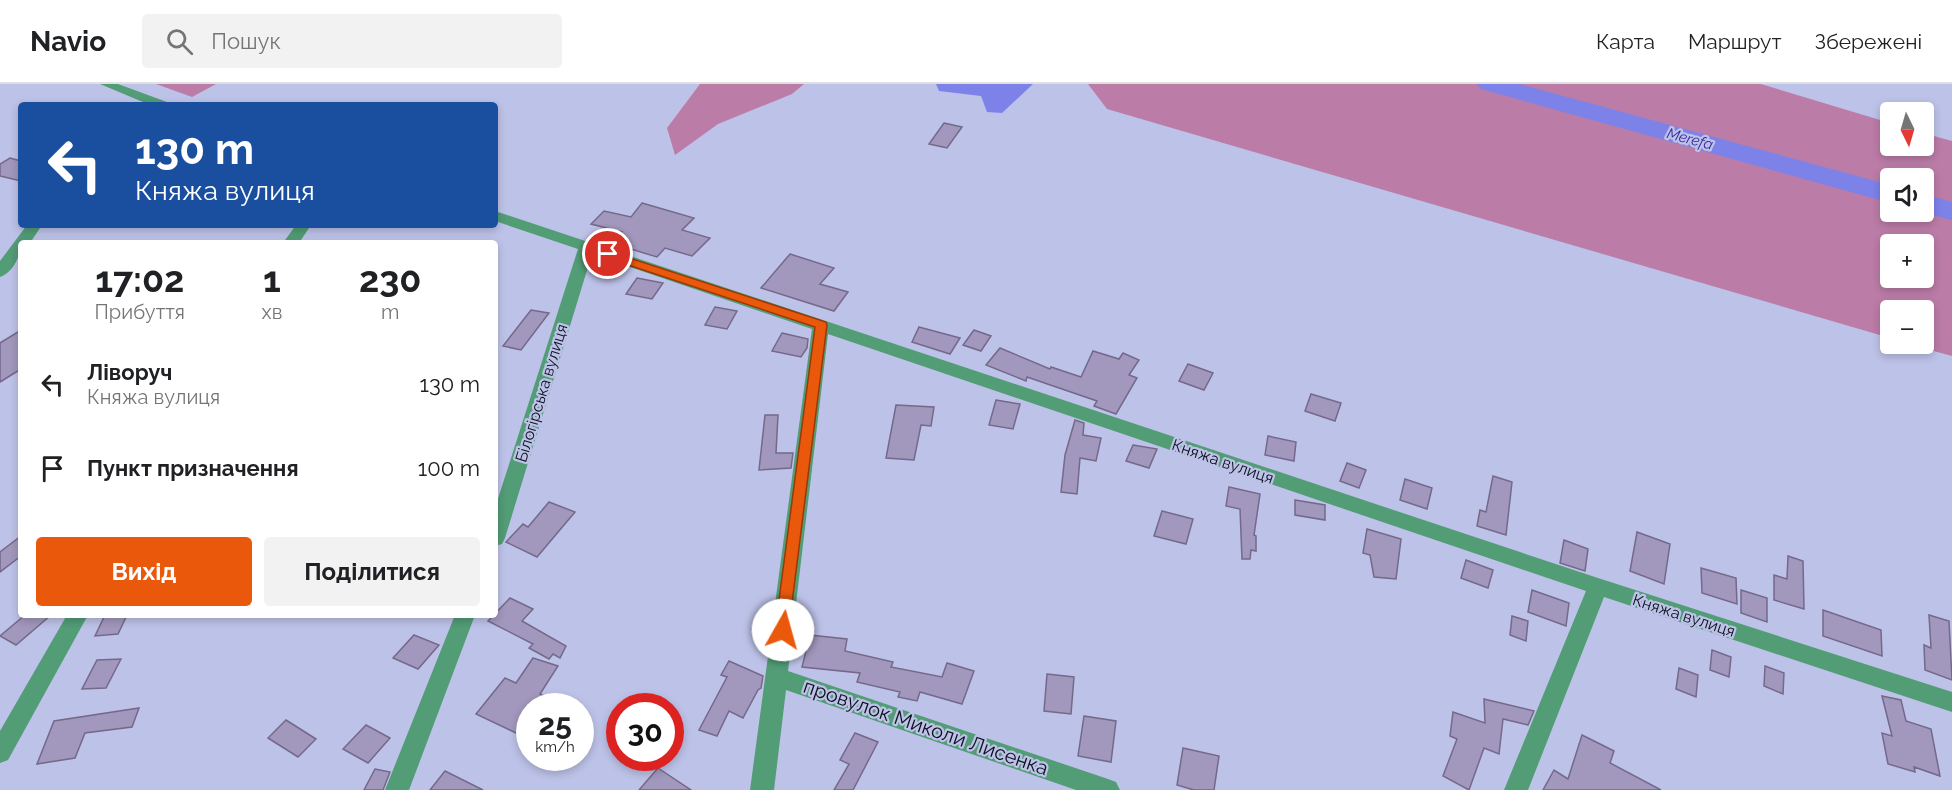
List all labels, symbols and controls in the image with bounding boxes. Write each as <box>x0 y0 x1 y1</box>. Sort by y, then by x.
search box <box>142 14 562 68</box>
text: Navio <box>30 25 106 58</box>
icon: search <box>163 25 196 58</box>
text: Пошук <box>211 28 281 54</box>
text: Карта <box>1596 29 1655 54</box>
text: Маршрут <box>1688 29 1781 54</box>
text: Збережені <box>1814 29 1922 54</box>
north arrow <box>1880 102 1934 156</box>
map controls <box>1880 102 1934 354</box>
water label: Merefa <box>1665 124 1715 154</box>
text: 130 m <box>135 125 254 174</box>
icon: left <box>36 126 114 204</box>
button: sound <box>1880 168 1934 222</box>
text: Княжа вулиця <box>135 175 315 206</box>
pin <box>582 228 633 279</box>
button: + <box>1880 234 1934 288</box>
icon: arrive <box>591 237 624 270</box>
text: 17:02 <box>95 258 184 300</box>
text: 1 <box>263 258 281 300</box>
text: 230 <box>359 258 421 300</box>
text: Прибуття <box>95 300 185 324</box>
text: хв <box>262 300 282 324</box>
text: m <box>381 300 399 324</box>
button: − <box>1880 300 1934 354</box>
street label: Білогірська вулиця <box>511 322 572 465</box>
text: Ліворуч <box>87 359 172 385</box>
icon: left <box>36 368 69 401</box>
text: 130 m <box>420 371 480 397</box>
text: Княжа вулиця <box>87 385 220 409</box>
street label: Княжа вулиця <box>1169 435 1276 488</box>
icon: arrive <box>36 452 69 485</box>
text: Пункт призначення <box>87 455 299 481</box>
text: 100 m <box>418 455 480 481</box>
button: Вихід <box>36 537 252 606</box>
button: Поділитися <box>264 537 480 606</box>
street label: Княжа вулиця <box>1630 590 1737 641</box>
position arrow <box>751 598 815 662</box>
street label: провулок Миколи Лисенка <box>800 674 1052 780</box>
speed limit sign: 30 <box>606 693 684 771</box>
text: 25 <box>538 707 572 742</box>
text: km/h <box>535 738 575 756</box>

